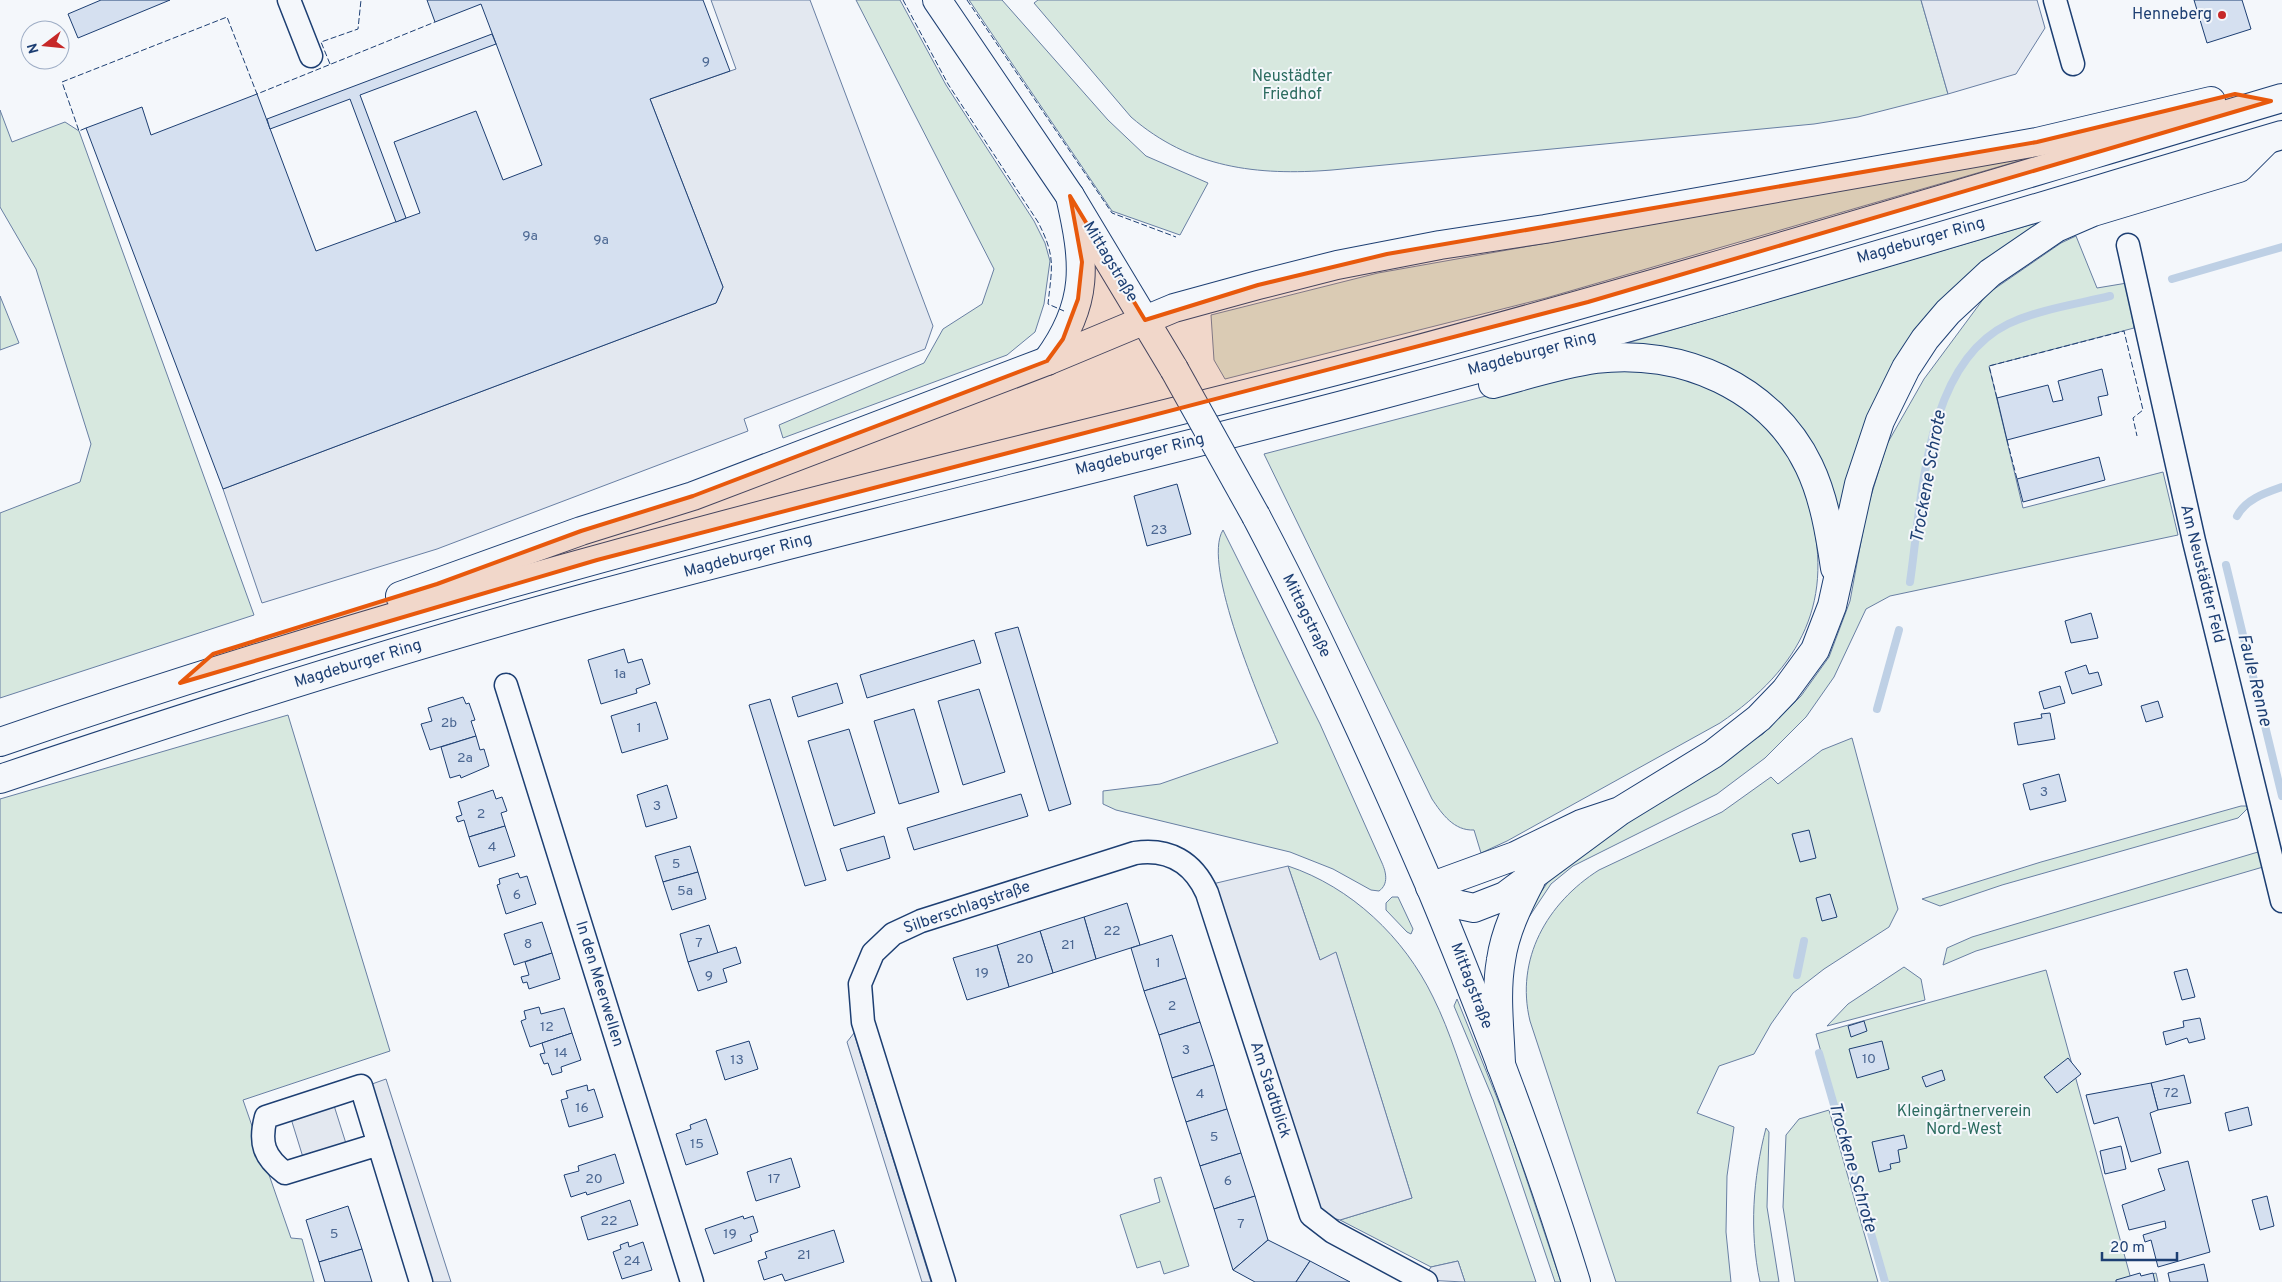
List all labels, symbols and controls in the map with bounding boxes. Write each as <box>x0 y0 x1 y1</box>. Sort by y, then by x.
place label: Henneberg <box>2132 5 2212 25</box>
marker: Henneberg <box>2216 9 2228 21</box>
north arrow <box>20 20 70 70</box>
text: N <box>24 41 44 55</box>
house number: 9 <box>702 54 710 71</box>
park label: Neustädter Friedhof <box>1252 67 1332 105</box>
street label: Magdeburger Ring <box>1855 213 1987 269</box>
street label: Mittagstraße <box>1078 218 1142 306</box>
house number: 9a <box>522 228 538 245</box>
house number: 9a <box>593 232 609 249</box>
street label: Magdeburger Ring <box>1466 327 1598 381</box>
water label: Trockene Schrote <box>1906 408 1952 545</box>
street label: Magdeburger Ring <box>1073 429 1207 481</box>
street label: Am Neustädter Feld <box>2175 503 2229 645</box>
house number: 23 <box>1151 522 1168 539</box>
street label: Magdeburger Ring <box>682 529 814 583</box>
street label: Mittagstraße <box>1277 571 1335 661</box>
water label: Faule Renne <box>2231 631 2277 729</box>
street label: Magdeburger Ring <box>292 635 424 693</box>
house number: 1a <box>614 666 626 683</box>
house number: 2b <box>441 715 457 732</box>
house number: 1 <box>636 720 642 737</box>
house number: 2a <box>457 750 473 767</box>
house number: 3 <box>2040 784 2048 801</box>
house number: 3 <box>653 798 661 815</box>
house number: 2 <box>477 806 485 823</box>
house number: 4 <box>488 839 496 856</box>
house number: 5 <box>672 856 680 873</box>
street label: Silberschlagstraße <box>901 877 1033 939</box>
house number: 5a <box>677 883 693 900</box>
house number: 6 <box>513 887 521 904</box>
street label: In den Meerwellen <box>570 919 628 1049</box>
house number: 22 <box>1103 923 1121 940</box>
house number: 7 <box>695 935 703 952</box>
house number: 8 <box>524 936 532 953</box>
house number: 21 <box>1061 937 1075 954</box>
street label: Mittagstraße <box>1445 940 1497 1032</box>
house number: 20 <box>1016 951 1034 968</box>
house number: 1 <box>1155 955 1161 972</box>
house number: 19 <box>975 965 989 982</box>
house number: 9 <box>705 968 713 985</box>
house number: 2 <box>1168 998 1176 1015</box>
house number: 12 <box>540 1019 554 1036</box>
street label: Am Stadtblick <box>1245 1039 1295 1141</box>
house number: 3 <box>1182 1042 1190 1059</box>
house number: 14 <box>554 1045 568 1062</box>
house number: 10 <box>1862 1051 1876 1068</box>
house number: 13 <box>730 1052 744 1069</box>
house number: 72 <box>2163 1085 2179 1102</box>
house number: 4 <box>1196 1086 1204 1103</box>
water label: Trockene Schrote <box>1822 1099 1882 1235</box>
house number: 16 <box>575 1100 589 1117</box>
park label: Kleingärtnerverein Nord-West <box>1897 1102 2031 1140</box>
house number: 5 <box>1210 1129 1218 1146</box>
house number: 15 <box>690 1136 704 1153</box>
house number: 20 <box>585 1171 603 1188</box>
house number: 17 <box>768 1171 780 1188</box>
house number: 6 <box>1224 1173 1232 1190</box>
house number: 22 <box>600 1213 618 1230</box>
house number: 7 <box>1237 1216 1245 1233</box>
house number: 5 <box>330 1226 338 1243</box>
house number: 19 <box>723 1226 737 1243</box>
scale bar <box>2102 1230 2177 1262</box>
text: 20 m <box>2110 1239 2145 1258</box>
house number: 21 <box>797 1247 811 1264</box>
house number: 24 <box>623 1253 641 1270</box>

